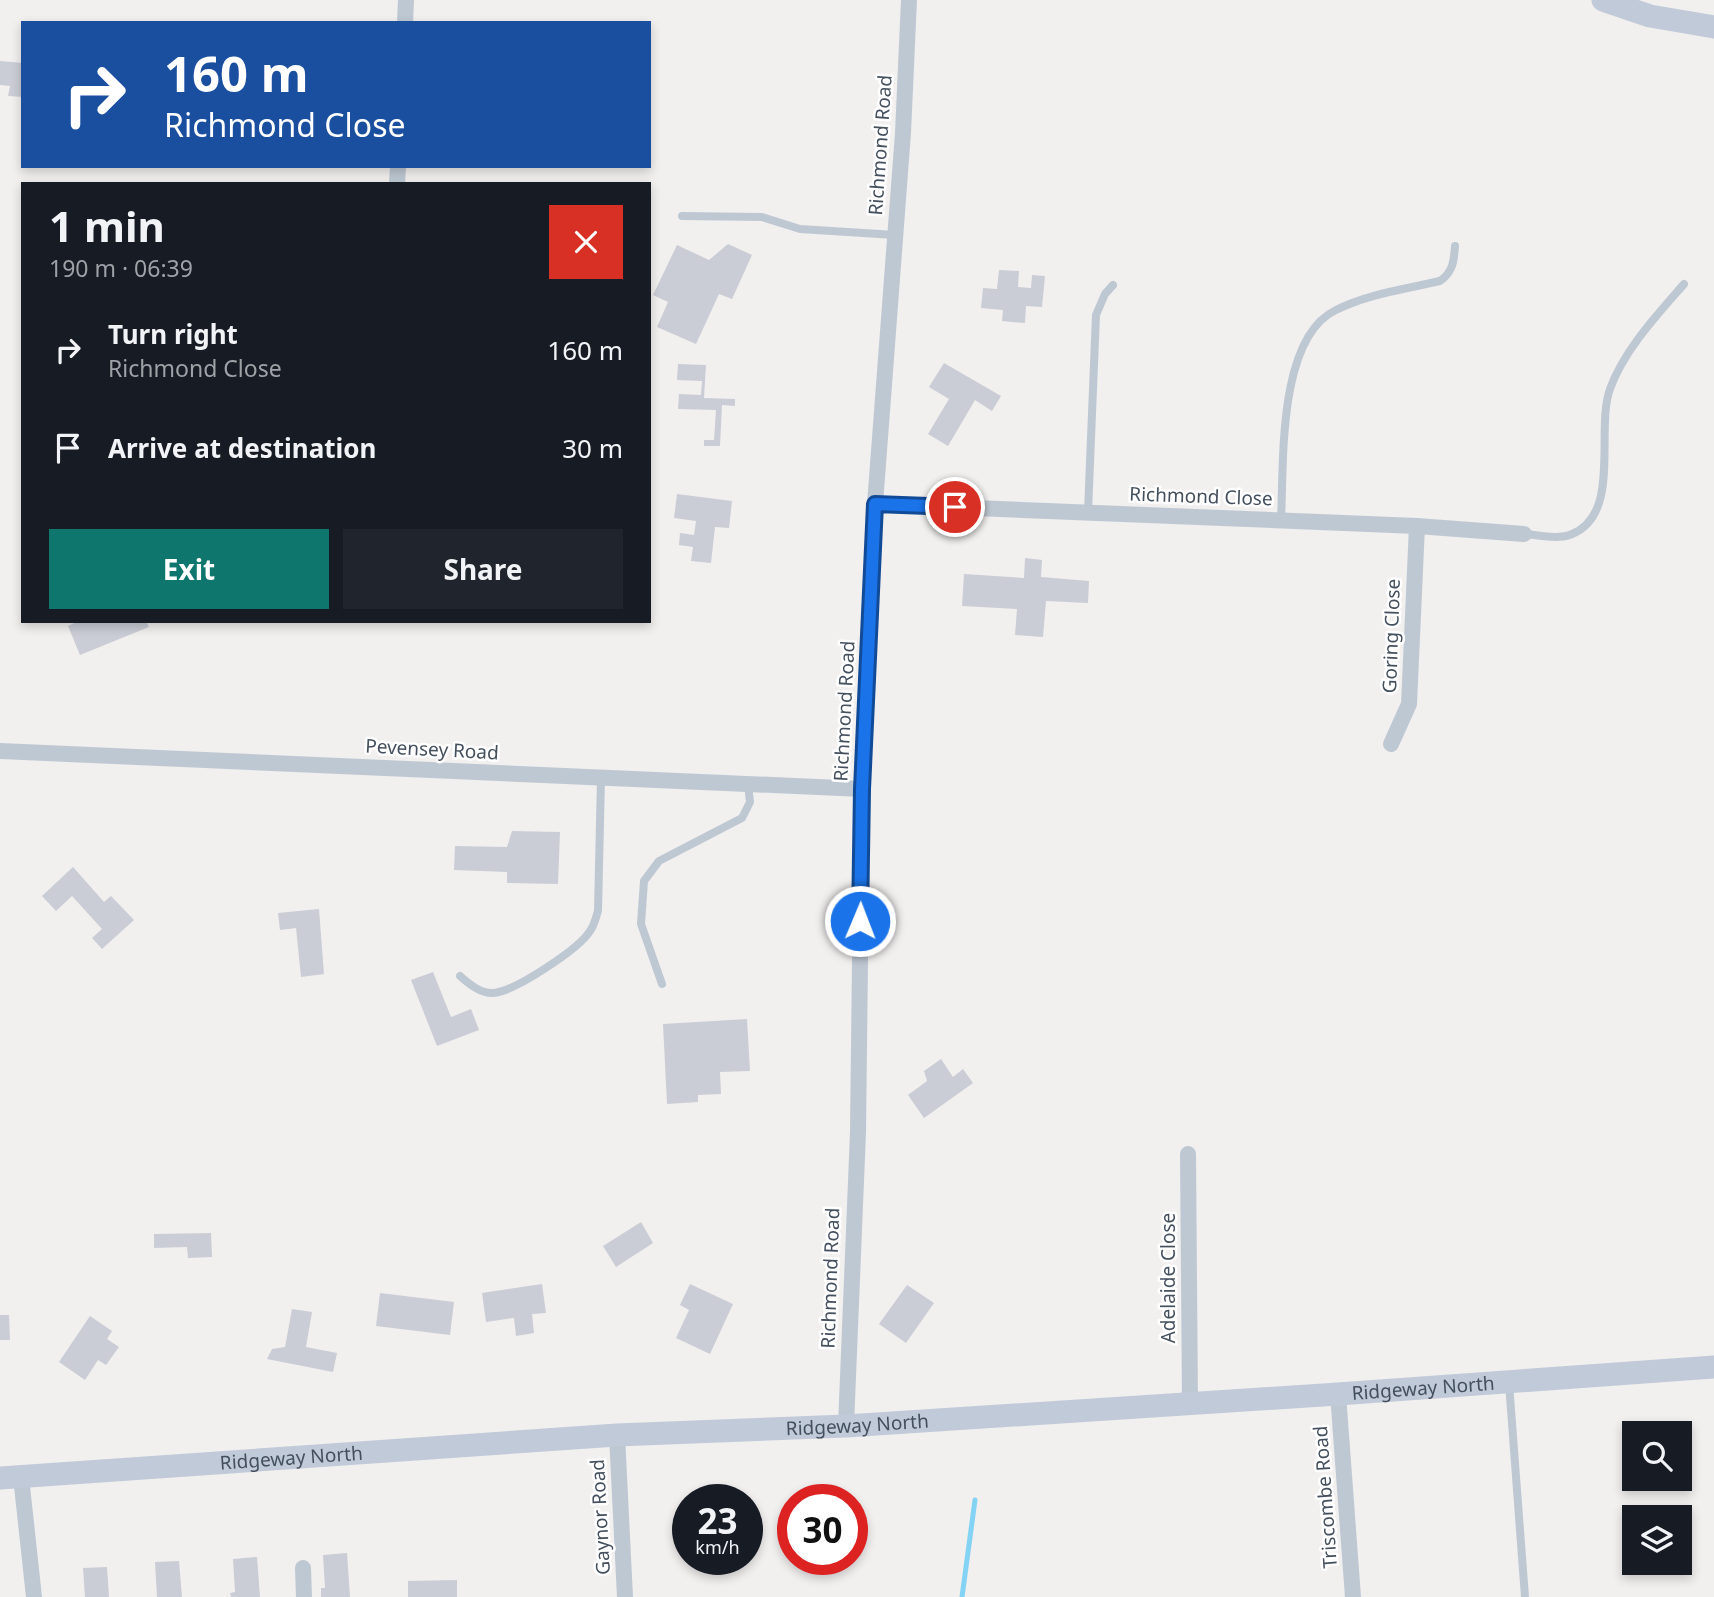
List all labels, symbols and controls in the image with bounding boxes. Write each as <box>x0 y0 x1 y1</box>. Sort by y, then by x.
text: 160 m <box>164 40 309 106</box>
icon: right <box>49 49 140 140</box>
street label: Richmond Road <box>862 74 898 216</box>
text: Richmond Close <box>164 103 406 146</box>
text: 1 min <box>49 197 165 254</box>
button: close <box>549 205 623 279</box>
text: 190 m · 06:39 <box>49 252 193 284</box>
text: Turn right <box>108 316 238 352</box>
icon: right <box>49 331 87 369</box>
text: 160 m <box>547 332 623 368</box>
text: Richmond Close <box>108 352 282 384</box>
icon: arrive <box>49 429 87 467</box>
text: Arrive at destination <box>108 430 377 466</box>
text: 30 m <box>562 430 623 466</box>
pin <box>925 477 985 537</box>
street label: Richmond Close <box>1129 481 1273 511</box>
icon: arrive <box>936 488 974 526</box>
button: Exit <box>49 529 329 609</box>
button: Share <box>343 529 623 609</box>
street label: Goring Close <box>1376 578 1406 694</box>
street label: Richmond Road <box>827 640 861 782</box>
street label: Pevensey Road <box>365 733 499 765</box>
position arrow <box>823 884 897 958</box>
street label: Richmond Road <box>815 1207 845 1349</box>
street label: Adelaide Close <box>1155 1213 1181 1343</box>
street label: Ridgeway North <box>1351 1370 1495 1406</box>
street label: Ridgeway North <box>785 1408 930 1441</box>
map controls <box>1622 1421 1692 1575</box>
button: search <box>1622 1421 1692 1491</box>
street label: Triscombe Road <box>1307 1425 1343 1569</box>
street label: Ridgeway North <box>219 1440 364 1476</box>
street label: Gaynor Road <box>584 1458 616 1576</box>
speed limit sign: 30 <box>777 1484 868 1575</box>
text: 23 <box>697 1497 738 1544</box>
button: layers <box>1622 1505 1692 1575</box>
text: km/h <box>695 1535 740 1559</box>

